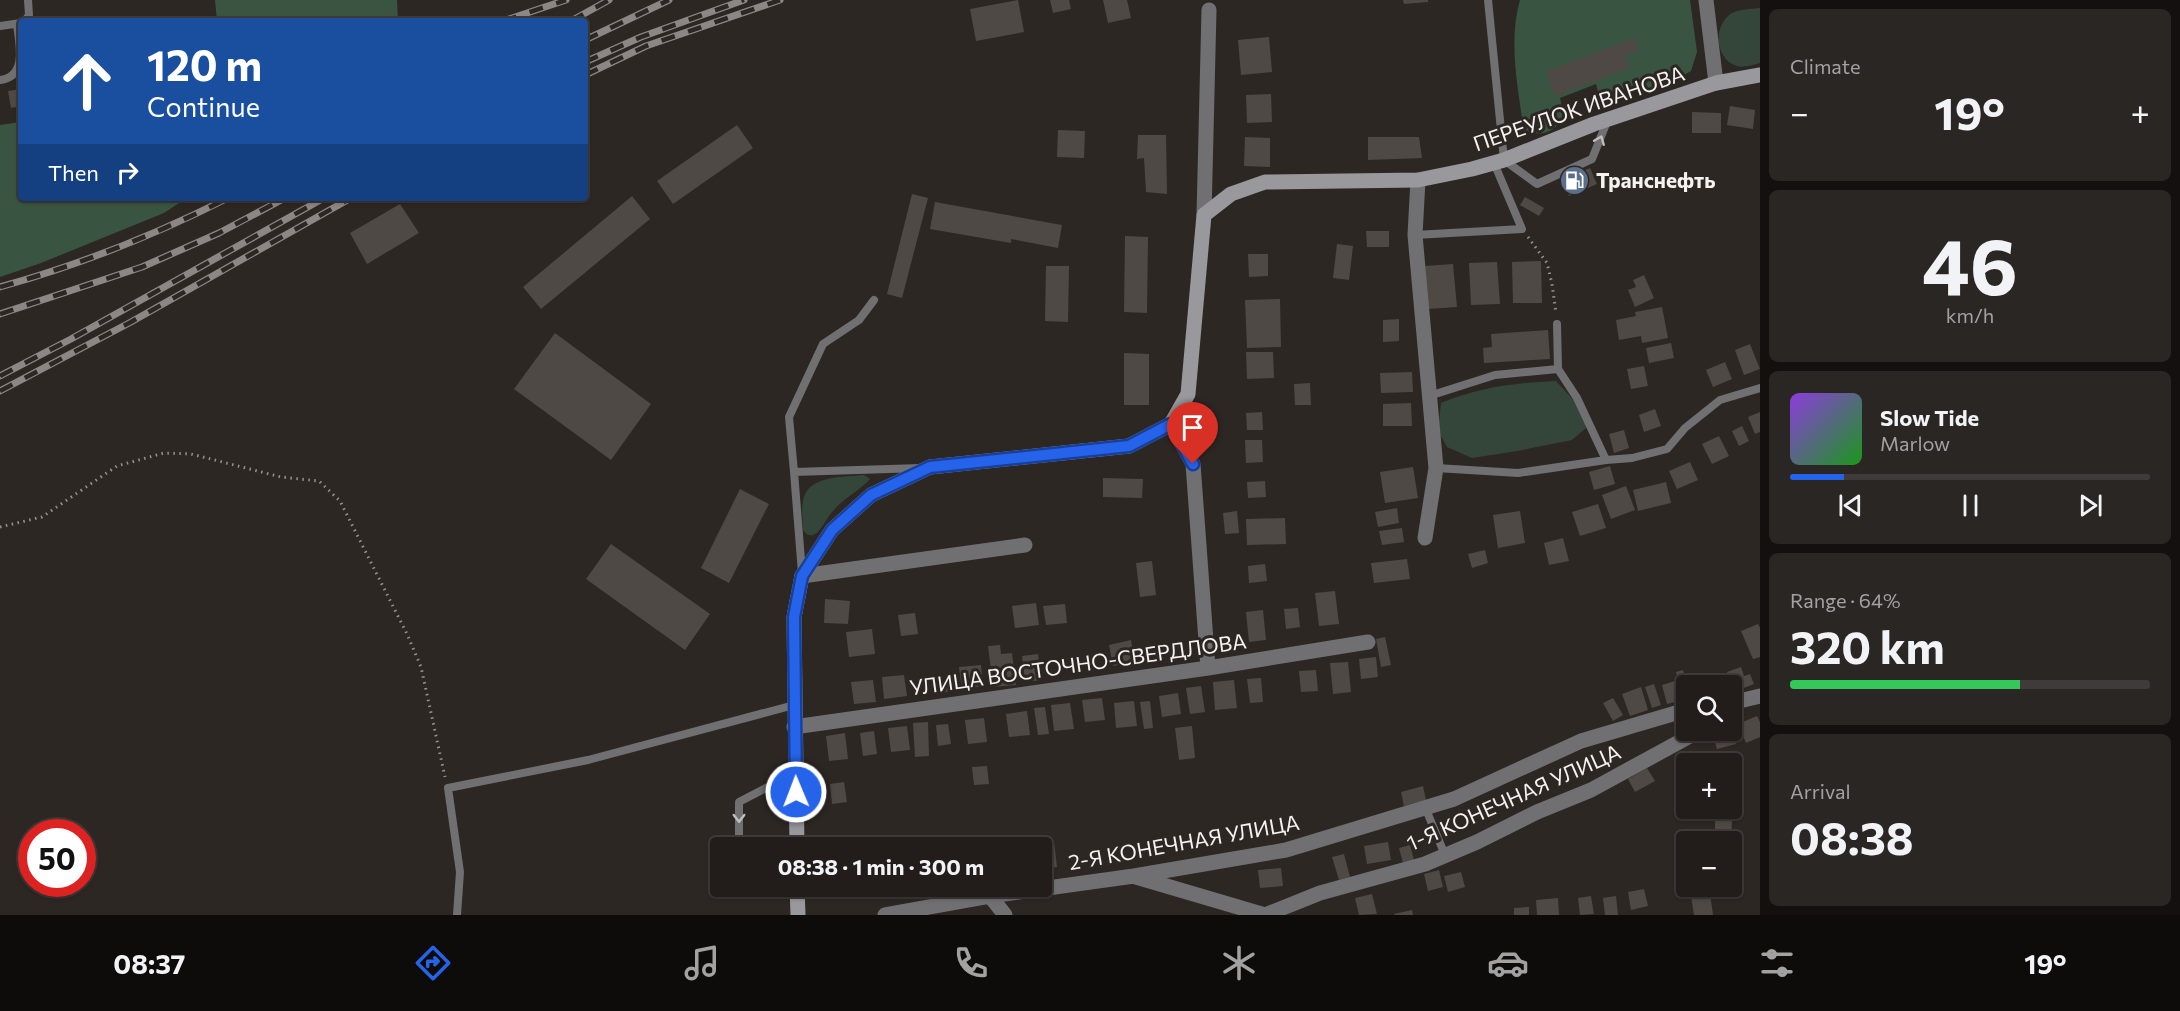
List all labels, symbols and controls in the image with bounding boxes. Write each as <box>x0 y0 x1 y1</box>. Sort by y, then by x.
text: 120 m <box>147 38 262 90</box>
icon: ahead <box>48 42 126 120</box>
text: Climate <box>1790 54 1860 78</box>
street label: ПЕРЕУЛОК ИВАНОВА <box>1470 60 1687 156</box>
text: 19° <box>1934 84 2005 139</box>
text: Continue <box>147 90 260 123</box>
text: − <box>1790 91 1809 132</box>
text: + <box>2131 91 2150 132</box>
one-way arrow <box>1593 136 1605 147</box>
icon: right <box>111 156 144 189</box>
text: Then <box>48 159 99 186</box>
fuel station icon: Транснефть <box>1559 165 1591 197</box>
place label: Транснефть <box>1596 167 1715 192</box>
text: 46 <box>1922 216 2018 311</box>
text: km/h <box>1946 303 1994 327</box>
pin <box>1167 402 1218 464</box>
text: Slow Tide <box>1880 404 1979 431</box>
icon: arrive <box>1176 411 1209 444</box>
text: Marlow <box>1880 431 1950 455</box>
icon: previous <box>1834 489 1867 522</box>
icon: pause <box>1954 489 1987 522</box>
icon: next <box>2074 489 2107 522</box>
text: Range · 64% <box>1790 588 1901 612</box>
text: 320 km <box>1790 618 1945 673</box>
street label: УЛИЦА ВОСТОЧНО-СВЕРДЛОВА <box>908 627 1248 700</box>
map controls <box>1676 675 1742 897</box>
button: search <box>1676 675 1742 741</box>
street label: 1-Я КОНЕЧНАЯ УЛИЦА <box>1403 738 1624 855</box>
button: + <box>1676 753 1742 819</box>
position arrow <box>764 760 828 824</box>
text: Arrival <box>1790 779 1851 803</box>
street label: 2-Я КОНЕЧНАЯ УЛИЦА <box>1066 809 1301 874</box>
text: 08:38 <box>1790 809 1914 864</box>
one-way arrow <box>733 814 745 823</box>
speed limit sign: 50 <box>18 819 96 897</box>
button: − <box>1676 831 1742 897</box>
text: 08:38 · 1 min · 300 m <box>778 853 984 880</box>
icon: directions <box>412 942 454 984</box>
icon: music <box>681 942 723 984</box>
icon: phone <box>950 942 992 984</box>
icon: climate <box>1218 942 1260 984</box>
icon: car <box>1487 942 1529 984</box>
icon: filters <box>1756 942 1798 984</box>
text: 08:37 <box>113 947 185 980</box>
text: 19° <box>2024 947 2067 980</box>

